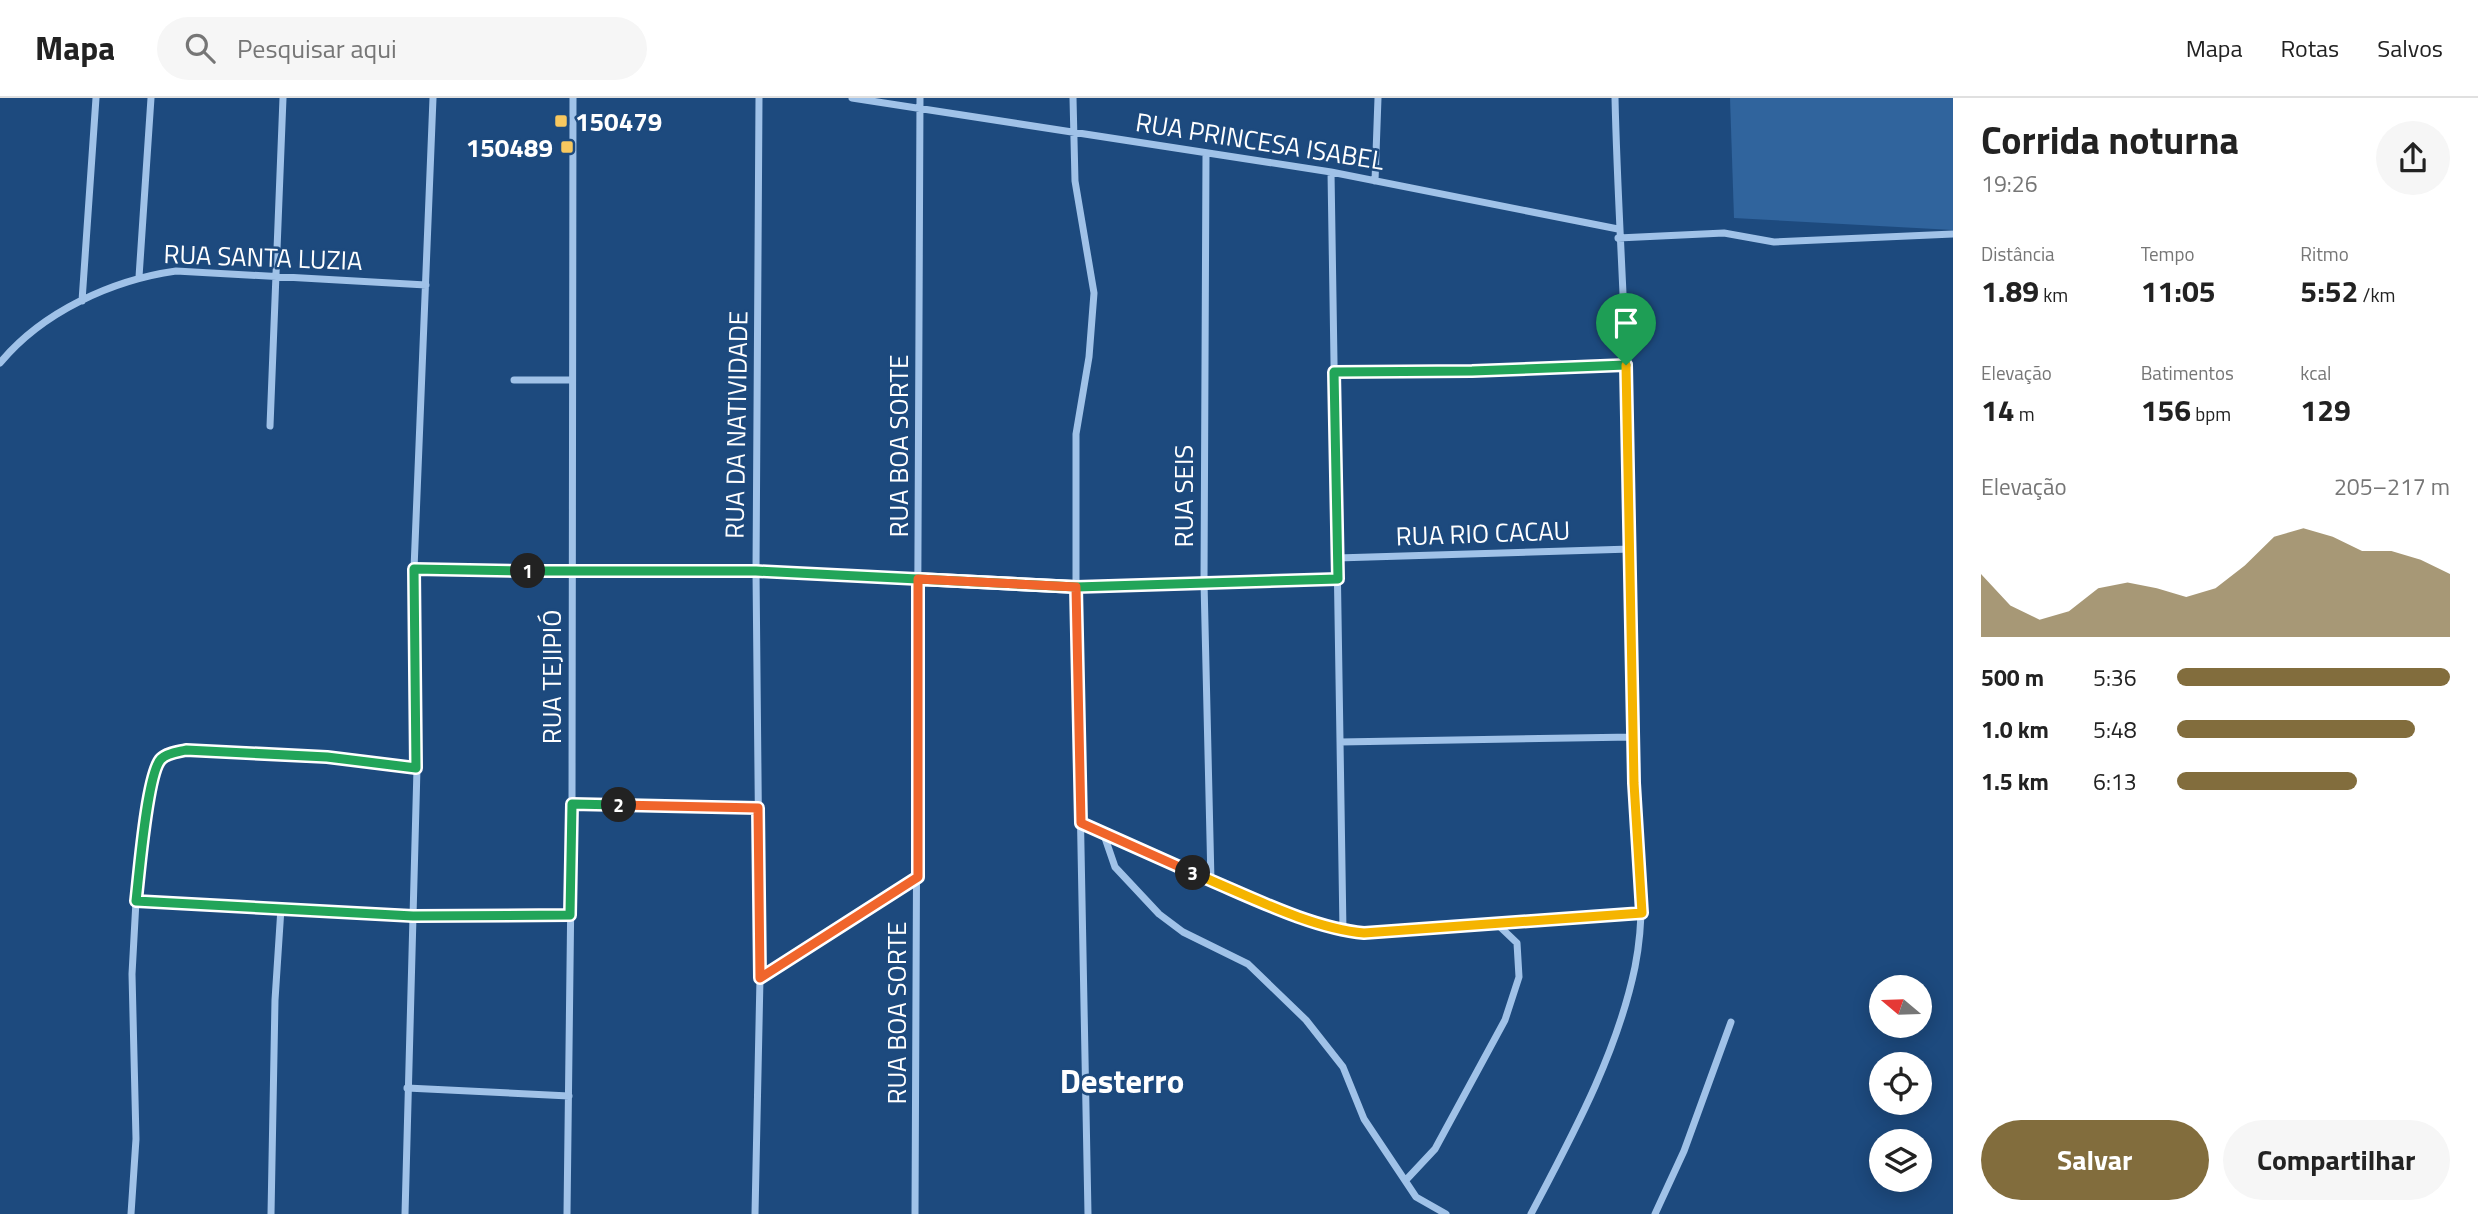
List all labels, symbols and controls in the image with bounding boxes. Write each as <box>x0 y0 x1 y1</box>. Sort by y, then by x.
search box <box>157 17 647 80</box>
text: Mapa <box>35 23 115 73</box>
icon: search <box>181 29 219 67</box>
text: Pesquisar aqui <box>237 29 397 68</box>
text: Mapa <box>2186 30 2242 66</box>
text: Rotas <box>2280 30 2339 66</box>
text: Salvos <box>2377 30 2443 66</box>
place label: 150479 <box>575 102 662 141</box>
street label: RUA PRINCESA ISABEL <box>1133 102 1388 180</box>
text: Corrida noturna <box>1981 111 2239 169</box>
marker: 150479 <box>553 113 569 129</box>
button: share <box>2376 121 2450 195</box>
place label: 150489 <box>466 128 553 167</box>
marker: 150489 <box>559 139 575 155</box>
text: 19:26 <box>1981 166 2038 201</box>
street label: RUA SANTA LUZIA <box>163 234 363 280</box>
text: Distância <box>1981 239 2055 268</box>
text: Tempo <box>2141 239 2194 268</box>
text: Ritmo <box>2300 239 2349 268</box>
text: 1.89 <box>1981 268 2039 314</box>
text: 11:05 <box>2141 268 2216 314</box>
text: 5:52 <box>2300 268 2358 314</box>
text: km <box>2039 280 2068 309</box>
text: /km <box>2358 280 2395 309</box>
pin <box>1596 293 1656 365</box>
icon: arrive <box>1607 304 1645 342</box>
street label: RUA DA NATIVIDADE <box>715 311 757 539</box>
street label: RUA BOA SORTE <box>879 355 918 537</box>
text: Elevação <box>1981 358 2052 387</box>
text: Batimentos <box>2141 358 2234 387</box>
text: kcal <box>2300 358 2331 387</box>
text: 14 <box>1981 387 2015 433</box>
text: 156 <box>2141 387 2191 433</box>
text: 129 <box>2300 387 2351 433</box>
text: m <box>2015 399 2035 428</box>
text: bpm <box>2191 399 2231 428</box>
street label: RUA SEIS <box>1164 445 1203 547</box>
text: Elevação <box>1981 469 2067 504</box>
text: 205–217 m <box>2334 469 2450 504</box>
street label: RUA RIO CACAU <box>1395 510 1571 556</box>
pin: 1 <box>510 554 546 588</box>
text: 1 <box>522 556 533 585</box>
street label: RUA TEJIPIÓ <box>532 610 571 744</box>
text: 500 m <box>1981 660 2044 695</box>
text: 5:36 <box>2093 660 2137 695</box>
text: 1.0 km <box>1981 712 2049 747</box>
text: 5:48 <box>2093 712 2137 747</box>
text: 1.5 km <box>1981 764 2049 799</box>
text: 6:13 <box>2093 764 2137 799</box>
pin: 2 <box>602 788 636 822</box>
text: 2 <box>613 790 624 819</box>
pin: 3 <box>1176 856 1210 890</box>
text: 3 <box>1187 858 1198 887</box>
street label: RUA BOA SORTE <box>877 922 916 1104</box>
north arrow <box>1869 975 1932 1038</box>
map controls <box>1869 975 1932 1192</box>
button: locate <box>1869 1052 1932 1115</box>
district label: Desterro <box>1060 1056 1184 1106</box>
button: Salvar <box>1981 1120 2209 1200</box>
button: Compartilhar <box>2223 1120 2450 1200</box>
button: layers <box>1869 1129 1932 1192</box>

